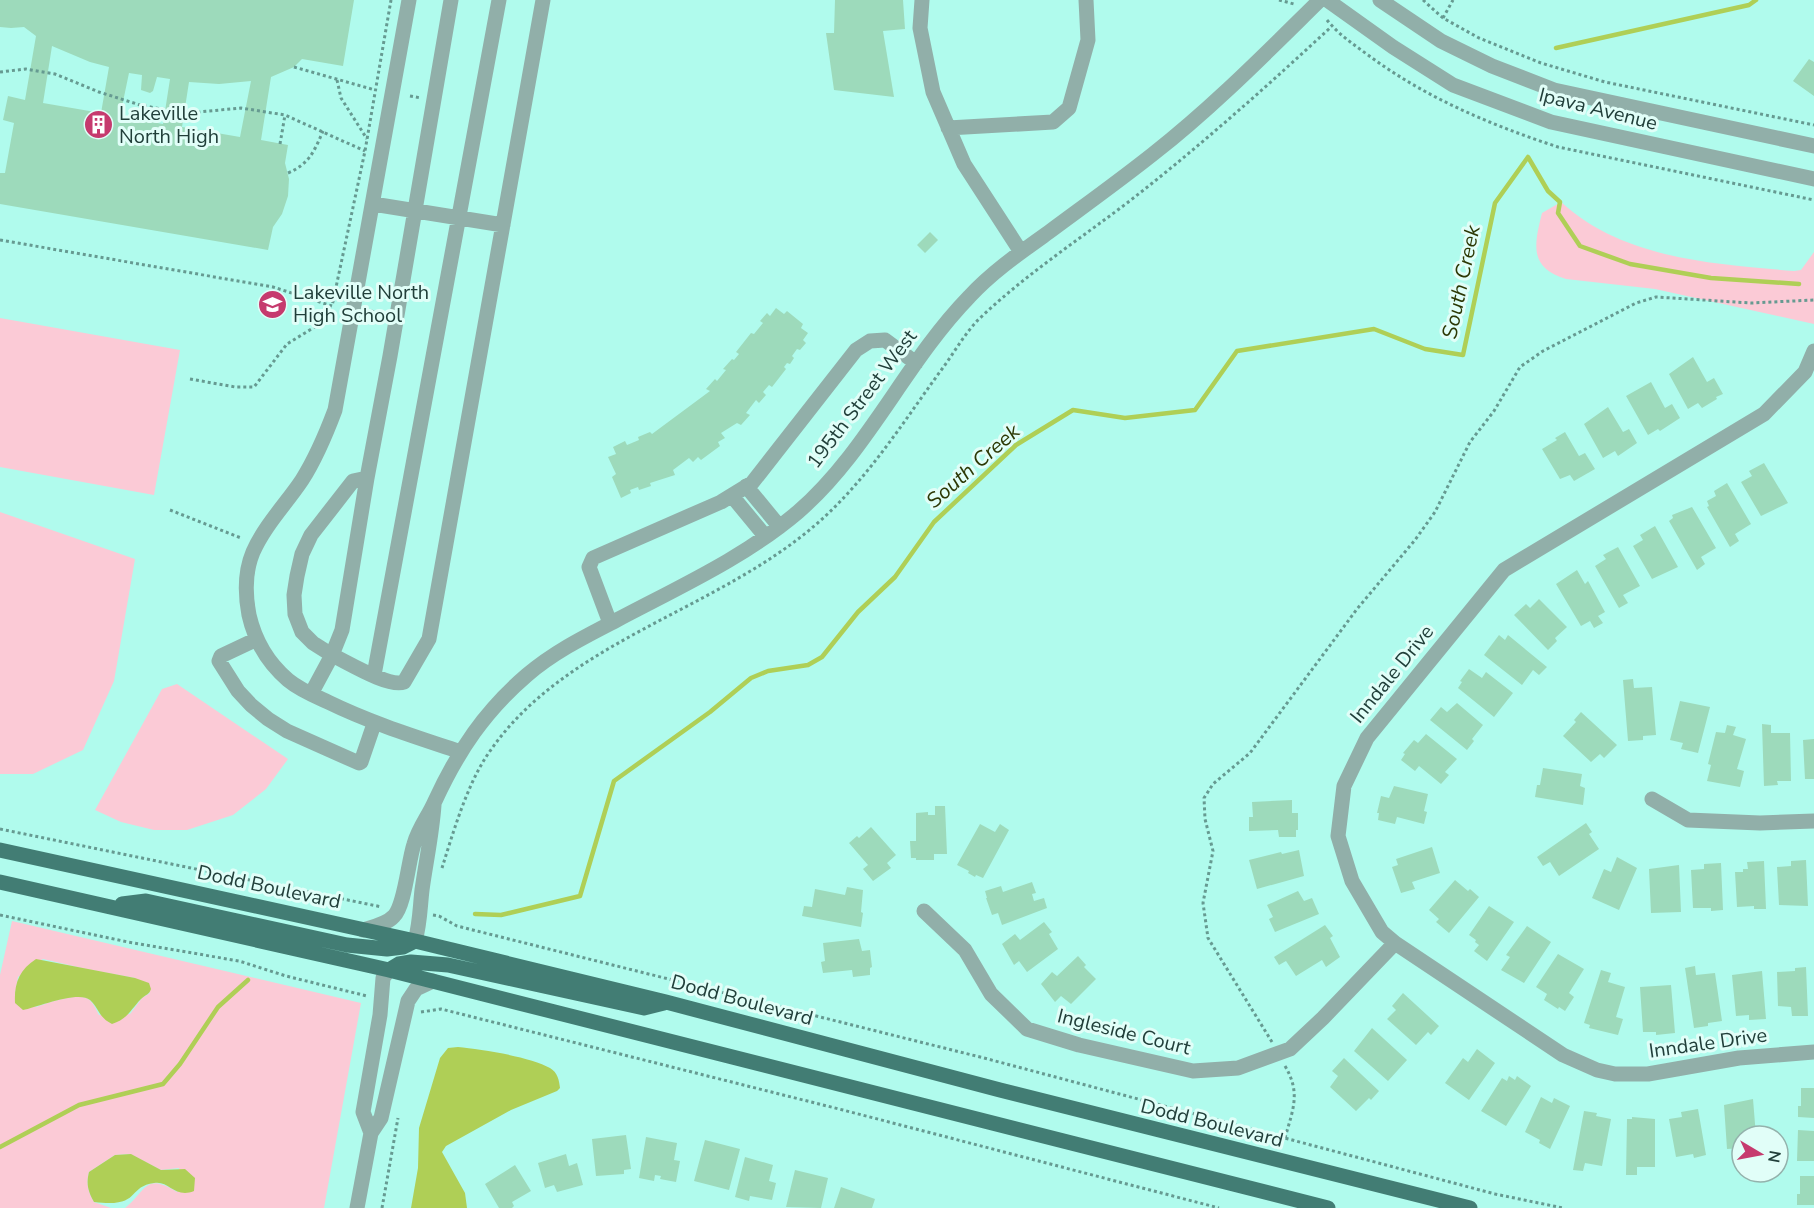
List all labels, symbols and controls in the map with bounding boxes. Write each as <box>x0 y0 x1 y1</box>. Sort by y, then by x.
street label: Ipava Avenue <box>1536 81 1660 137</box>
place label: Lakeville North High <box>119 100 219 150</box>
building icon: Lakeville North High <box>82 109 114 141</box>
water label: South Creek <box>1435 222 1487 341</box>
place label: Lakeville North High School <box>293 279 429 329</box>
school or university icon: Lakeville North High School <box>256 288 288 320</box>
street label: 195th Street West <box>801 323 924 474</box>
water label: South Creek <box>920 417 1026 514</box>
street label: Inndale Drive <box>1344 619 1440 729</box>
street label: Dodd Boulevard <box>195 859 343 915</box>
street label: Dodd Boulevard <box>668 968 816 1032</box>
street label: Ingleside Court <box>1055 1002 1194 1062</box>
street label: Inndale Drive <box>1647 1021 1769 1065</box>
street label: Dodd Boulevard <box>1138 1092 1286 1154</box>
north arrow <box>1730 1124 1790 1184</box>
text: N <box>1762 1149 1786 1164</box>

